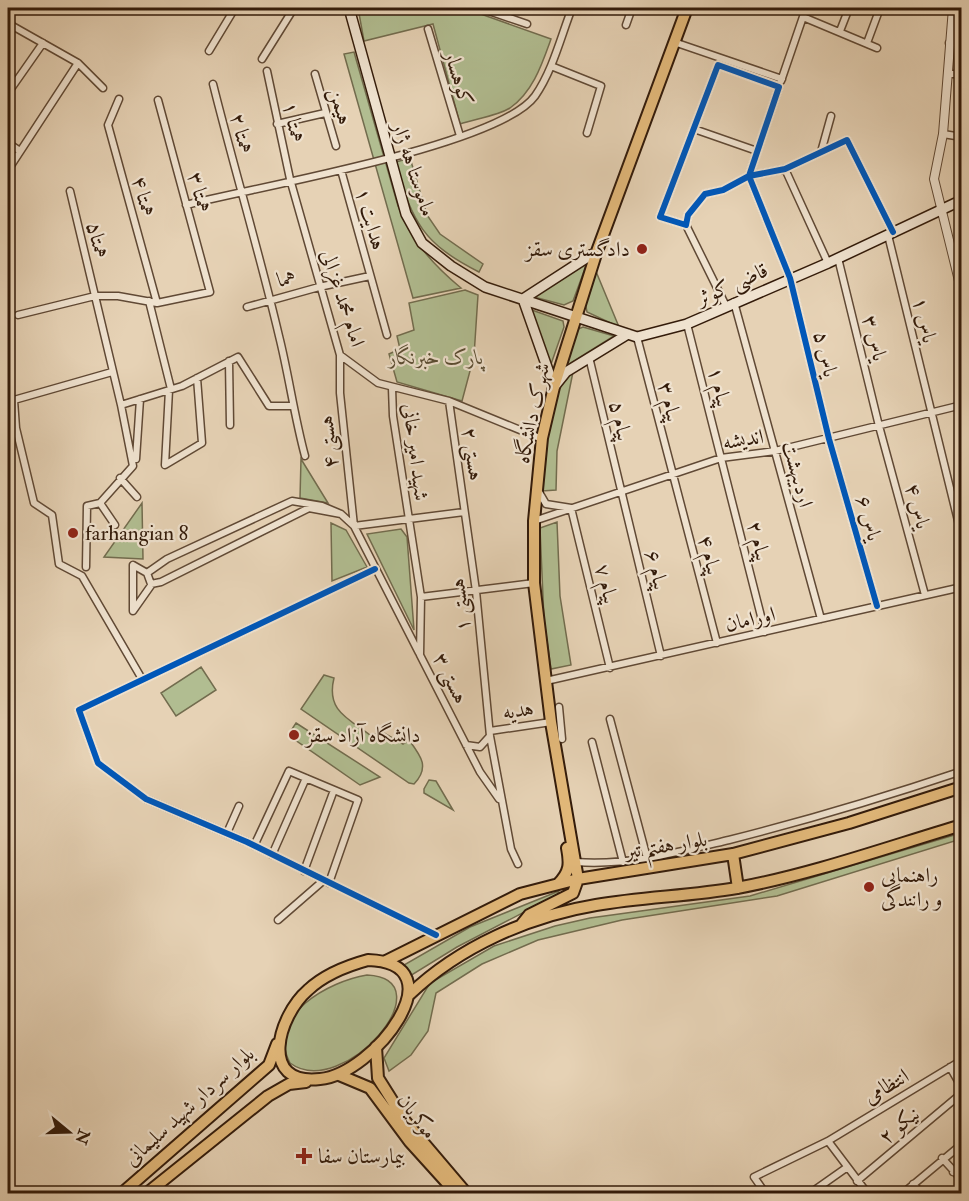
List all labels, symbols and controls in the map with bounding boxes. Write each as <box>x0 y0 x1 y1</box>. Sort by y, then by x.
street label: کوهسار <box>437 46 479 109</box>
street label: هیمن <box>322 85 359 128</box>
street label: همتا ۱ <box>276 99 311 145</box>
street label: همتا ۲ <box>223 110 260 156</box>
street label: ماموستا هه ژار <box>385 117 441 220</box>
street label: همتا ۳ <box>181 169 218 215</box>
street label: همتا ۴ <box>125 173 162 219</box>
street label: هدایت ۱ <box>349 185 392 253</box>
street label: همتا۵ <box>80 219 115 261</box>
place label: دادگستری سقز <box>524 236 630 263</box>
marker: دادگستری سقز <box>635 242 649 256</box>
street label: امام محمد غزالی <box>310 246 371 351</box>
street label: قاضی کوثر <box>690 257 773 314</box>
street label: هما <box>274 263 299 294</box>
street label: یاس ۱ <box>906 294 943 347</box>
street label: یاس ۳ <box>856 312 893 365</box>
street label: یاس ۵ <box>807 328 844 381</box>
park label: پارک خبرنگار <box>386 344 486 372</box>
street label: شهرک دانشگاه <box>509 360 556 466</box>
street label: پیام ۱ <box>698 364 738 411</box>
street label: پیام ۳ <box>648 379 688 426</box>
street label: پیام ۵ <box>599 398 638 445</box>
street label: شهید امیر خانی <box>396 402 435 502</box>
street label: هستی ۴ <box>312 414 346 470</box>
street label: اندیشه <box>721 423 765 456</box>
street label: هستی ۲ <box>454 426 490 483</box>
street label: اردیبهشت <box>776 438 819 510</box>
street label: یاس ۴ <box>898 480 937 533</box>
street label: یاس ۶ <box>849 492 888 545</box>
street label: پیام ۲ <box>737 518 777 565</box>
place label: farhangian 8 <box>85 520 188 547</box>
marker: farhangian 8 <box>66 526 80 540</box>
street label: پیام ۴ <box>687 532 728 579</box>
street label: پیام ۶ <box>635 547 675 594</box>
street label: پیام ۷ <box>585 561 625 608</box>
street label: هستی ۱ <box>444 577 478 633</box>
street label: اورامان <box>722 601 778 638</box>
street label: هستی ۳ <box>426 648 474 709</box>
street label: هدیه <box>501 695 535 726</box>
place label: دانشگاه آزاد سقز <box>304 722 421 749</box>
marker: دانشگاه آزاد سقز <box>287 728 301 742</box>
street label: بلوار هفتم تیر <box>621 826 710 873</box>
place label: راهنمایی و رانندگی <box>881 862 942 913</box>
marker: راهنمایی و رانندگی <box>862 880 876 894</box>
street label: بلوار سردار شهید سلیمانی <box>118 1041 260 1172</box>
street label: انتظامی <box>859 1062 914 1110</box>
street label: موکریان <box>391 1088 443 1145</box>
street label: نیکو ۲ <box>873 1100 925 1150</box>
north arrow <box>39 1102 99 1162</box>
text: N <box>70 1126 94 1147</box>
place label: بیمارستان سفا <box>318 1143 406 1170</box>
marker: بیمارستان سفا <box>295 1147 313 1165</box>

